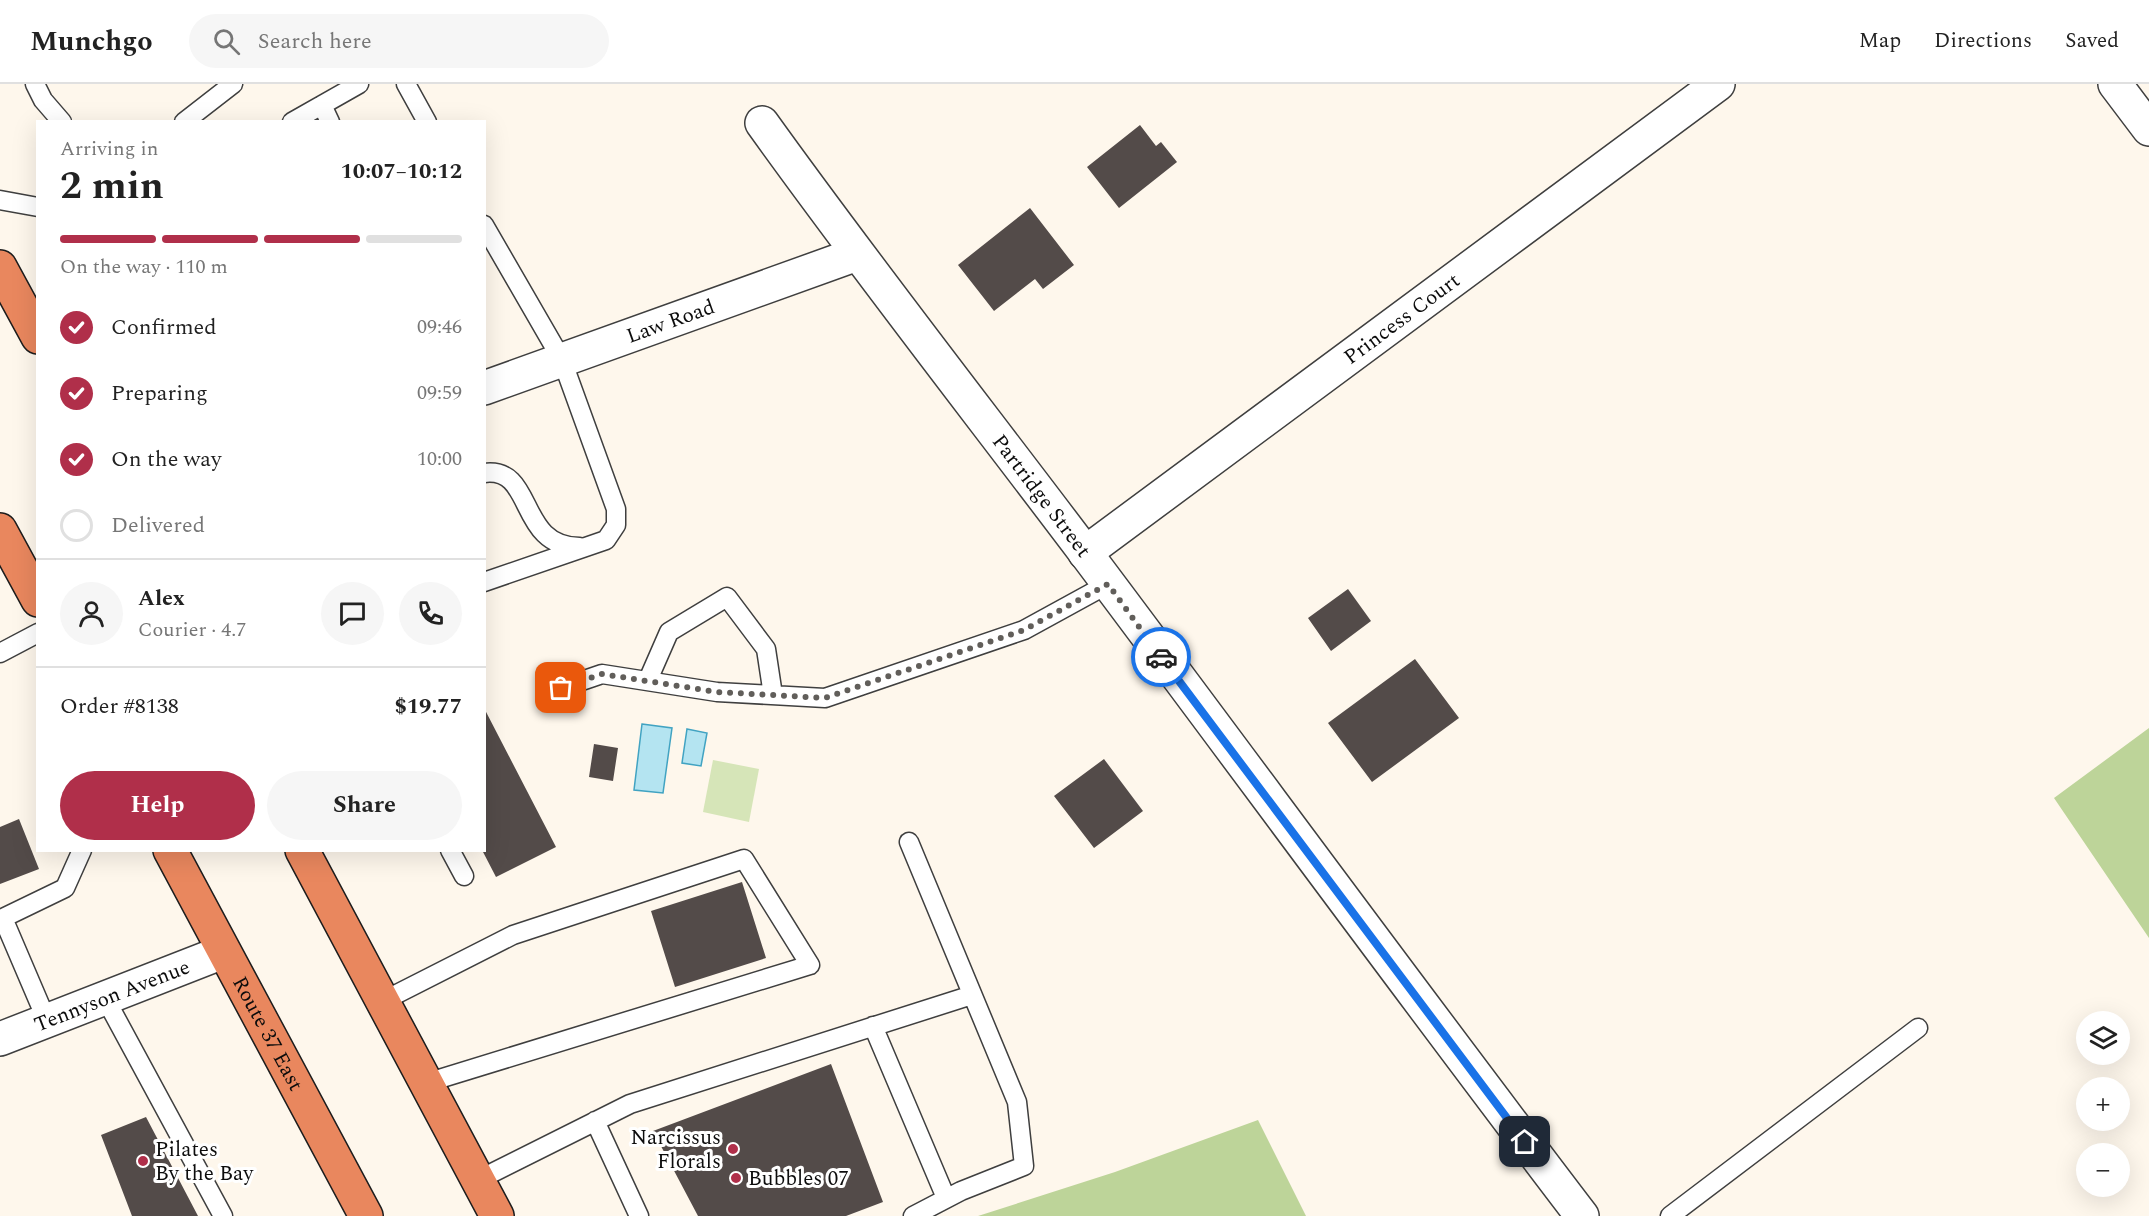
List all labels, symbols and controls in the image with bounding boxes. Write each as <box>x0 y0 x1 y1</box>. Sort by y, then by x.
search box <box>189 14 609 68</box>
text: Munchgo <box>30 20 153 63</box>
icon: search <box>210 25 243 58</box>
text: Search here <box>258 25 372 58</box>
text: Map <box>1859 25 1901 57</box>
text: Directions <box>1934 25 2032 57</box>
text: Saved <box>2065 25 2119 57</box>
text: Arriving in <box>60 134 158 164</box>
text: 10:07–10:12 <box>340 155 462 188</box>
text: 2 min <box>60 157 164 216</box>
text: On the way · 110 m <box>60 252 228 282</box>
street label: Princess Court <box>1337 265 1467 373</box>
street label: Law Road <box>622 291 719 353</box>
icon: check <box>60 311 93 344</box>
text: Confirmed <box>111 311 217 344</box>
text: 09:46 <box>417 312 462 342</box>
icon: check <box>60 377 93 410</box>
text: Preparing <box>111 377 208 410</box>
text: 09:59 <box>417 378 462 408</box>
street label: Partridge Street <box>984 428 1099 565</box>
icon: check <box>60 443 93 476</box>
text: On the way <box>111 443 222 476</box>
text: 10:00 <box>417 444 462 474</box>
text: Delivered <box>111 509 205 542</box>
button: person <box>60 582 123 645</box>
text: Alex <box>138 582 185 615</box>
button: chat <box>321 582 384 645</box>
button: phone <box>399 582 462 645</box>
text: Courier · 4.7 <box>138 615 246 645</box>
courier <box>1131 627 1191 687</box>
icon: car <box>1145 641 1178 674</box>
pin <box>535 662 586 713</box>
icon: bag <box>544 671 577 704</box>
text: Order #8138 <box>60 690 179 723</box>
text: $19.77 <box>394 690 462 723</box>
button: Help <box>60 771 255 840</box>
button: Share <box>267 771 462 840</box>
street label: Tennyson Avenue <box>30 951 195 1041</box>
street label: Route 37 East <box>223 971 311 1097</box>
map controls <box>2076 1011 2130 1197</box>
button: layers <box>2076 1011 2130 1065</box>
button: + <box>2076 1077 2130 1131</box>
pin <box>1499 1116 1550 1167</box>
place label: Narcissus Florals <box>630 1122 721 1178</box>
icon: home <box>1508 1125 1541 1158</box>
place label: Pilates By the Bay <box>155 1134 254 1190</box>
marker: Narcissus Florals <box>726 1142 740 1156</box>
button: − <box>2076 1143 2130 1197</box>
marker: Pilates By the Bay <box>136 1154 150 1168</box>
place label: Bubbles 07 <box>748 1163 849 1195</box>
marker: Bubbles 07 <box>729 1171 743 1185</box>

